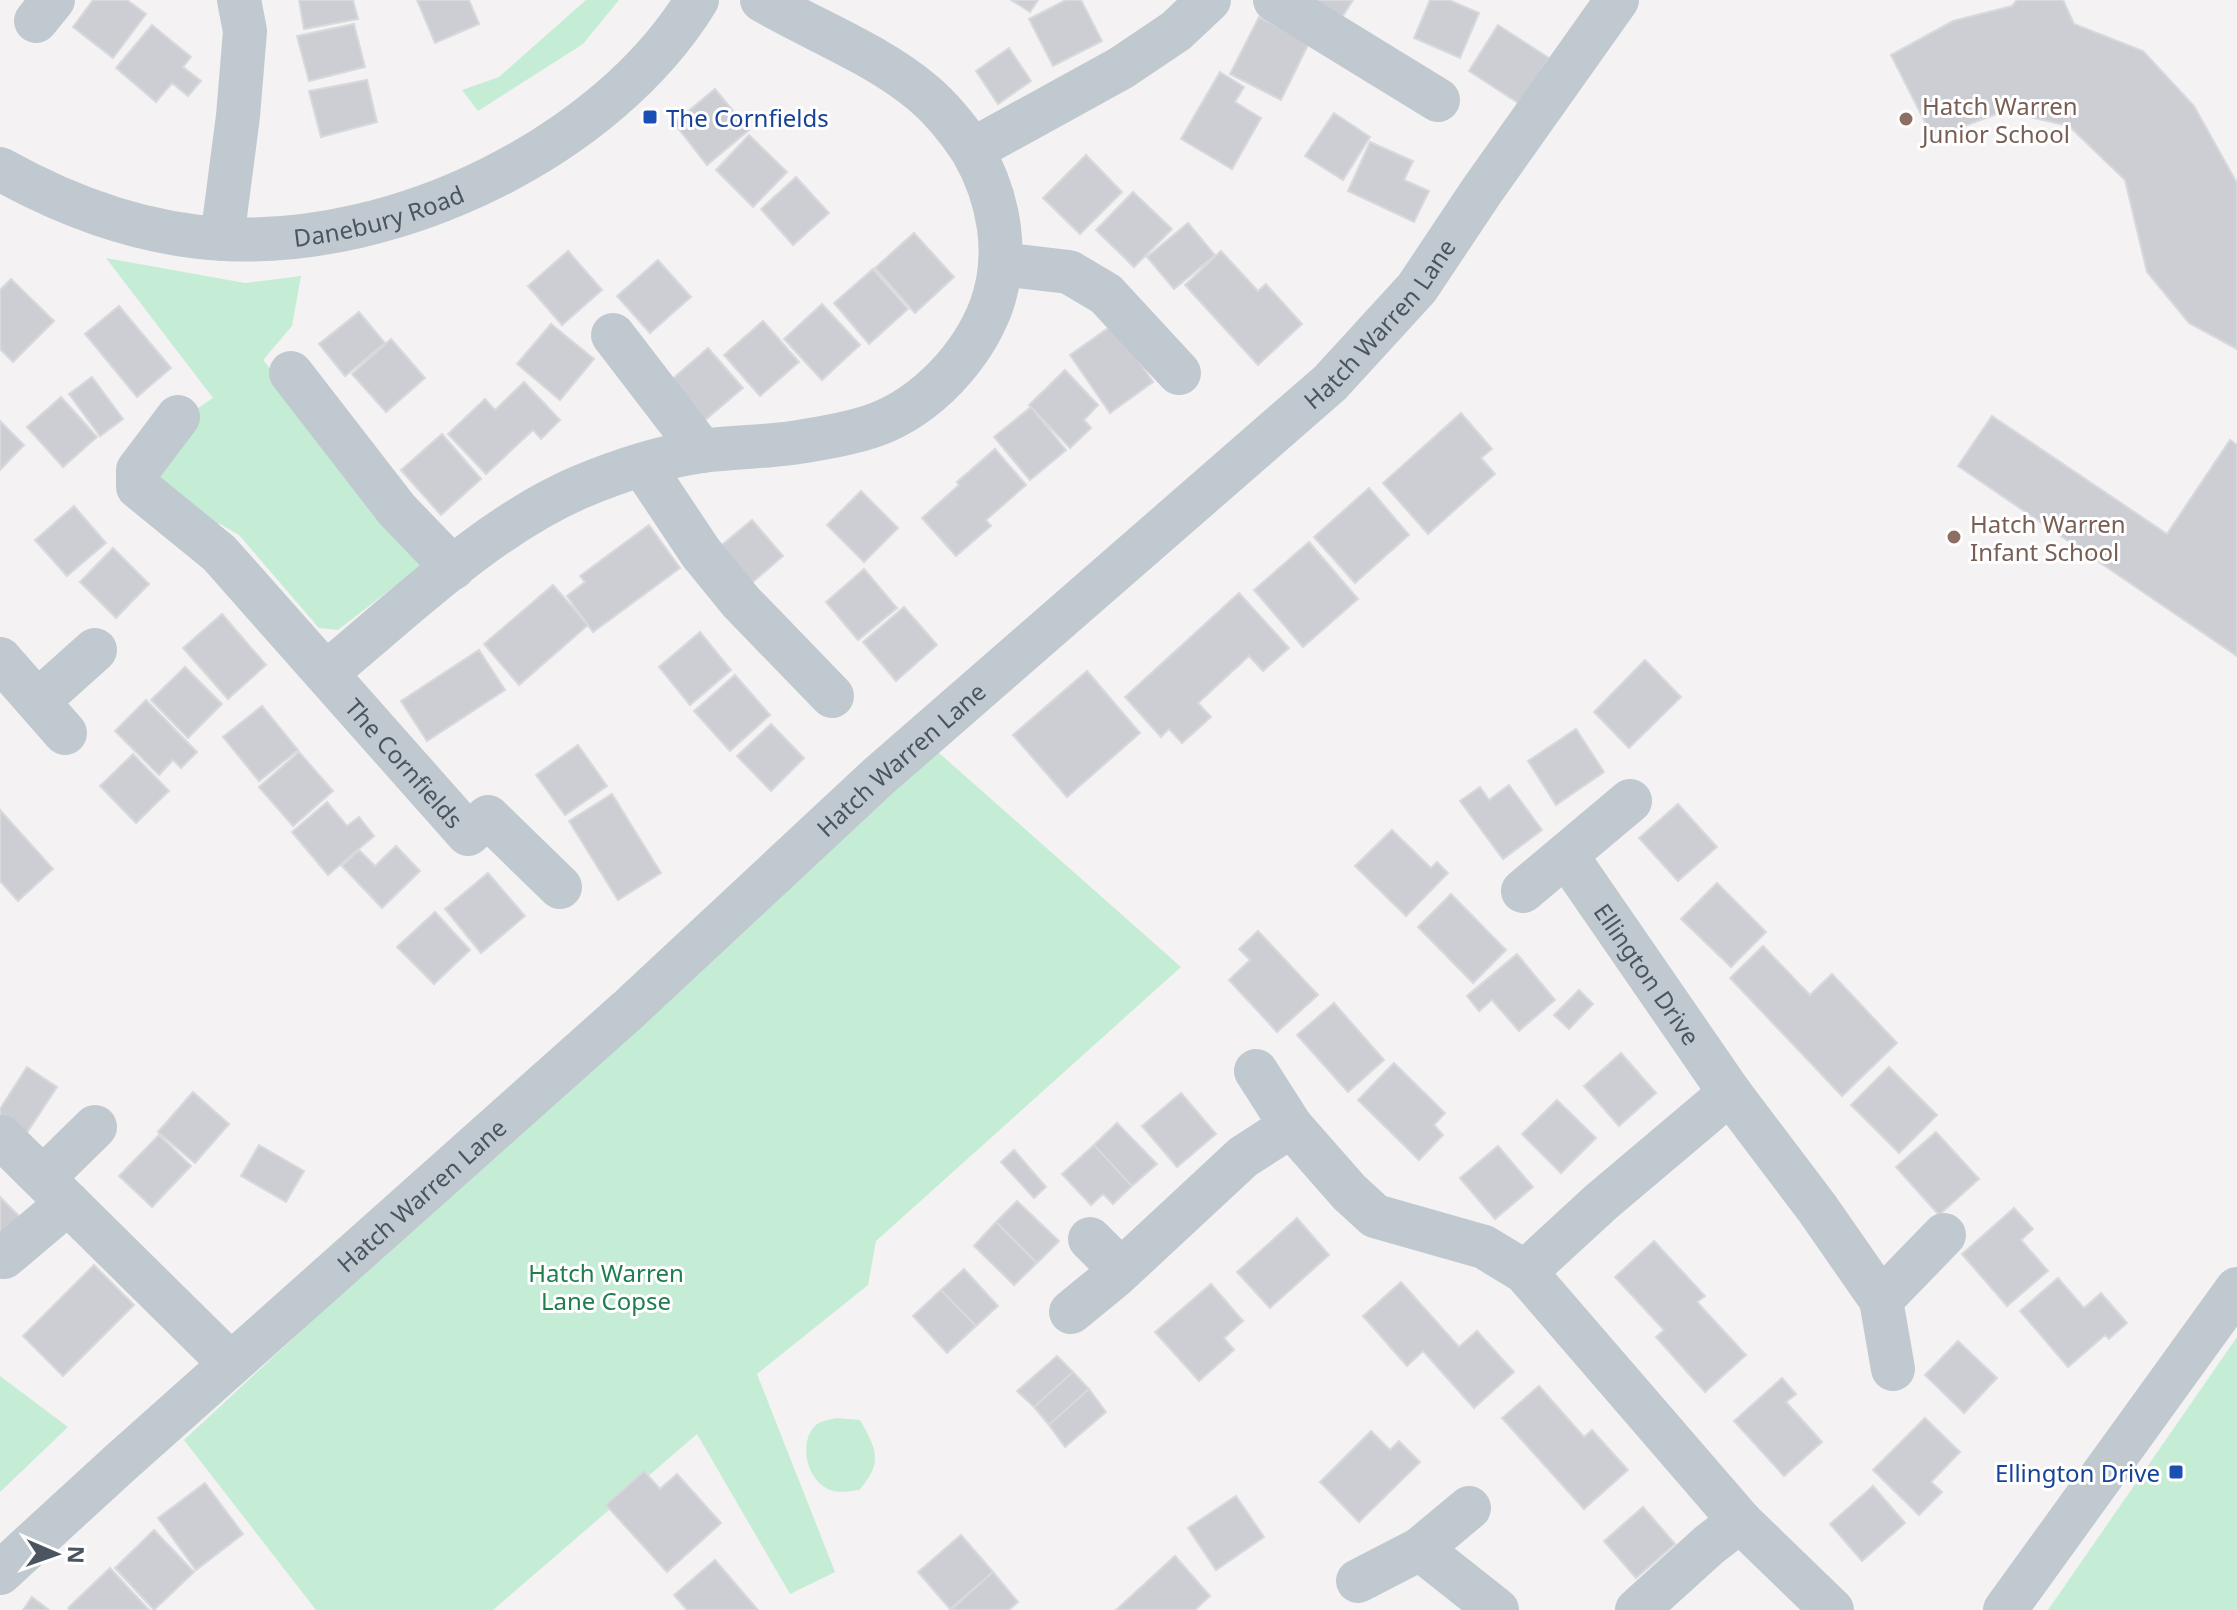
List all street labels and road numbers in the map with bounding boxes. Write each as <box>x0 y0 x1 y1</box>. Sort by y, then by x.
street label: Danebury Road <box>292 177 469 253</box>
street label: Hatch Warren Lane <box>1296 232 1462 416</box>
street label: Hatch Warren Lane <box>809 674 992 843</box>
street label: The Cornfields <box>338 691 471 835</box>
street label: Ellington Drive <box>1587 896 1708 1051</box>
street label: Hatch Warren Lane <box>329 1110 513 1279</box>

